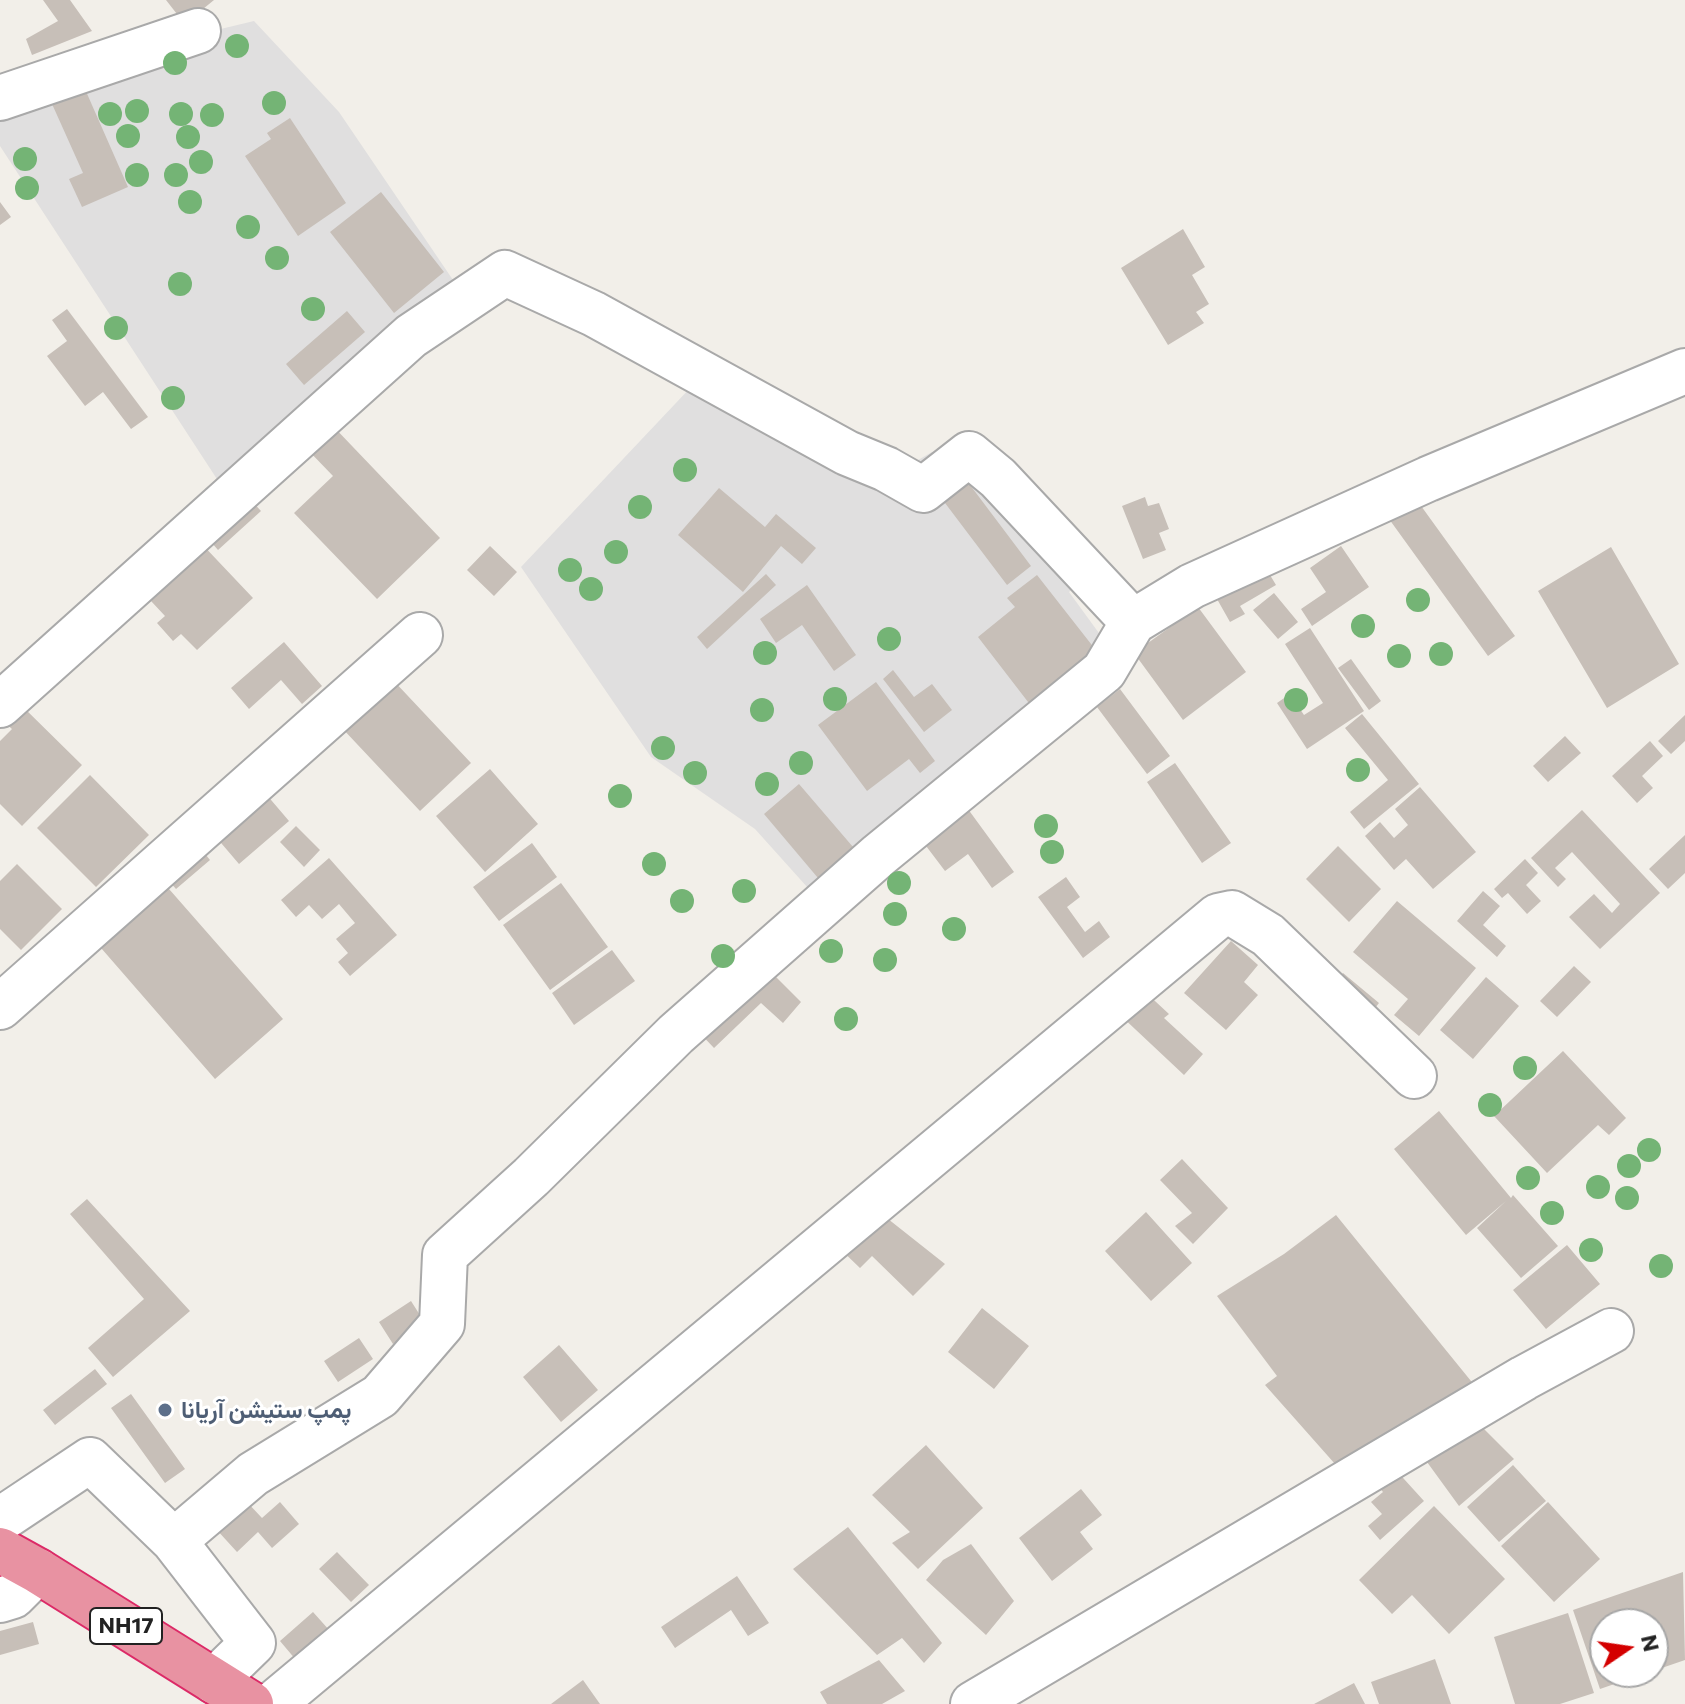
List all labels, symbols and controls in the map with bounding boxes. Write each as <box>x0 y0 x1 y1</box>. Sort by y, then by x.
place label: پمپ ستیشن آریانا <box>181 1396 351 1424</box>
marker: پمپ ستیشن آریانا <box>156 1401 174 1419</box>
road number: NH17 <box>90 1608 162 1644</box>
north arrow <box>1589 1608 1669 1688</box>
text: N <box>1636 1632 1666 1654</box>

